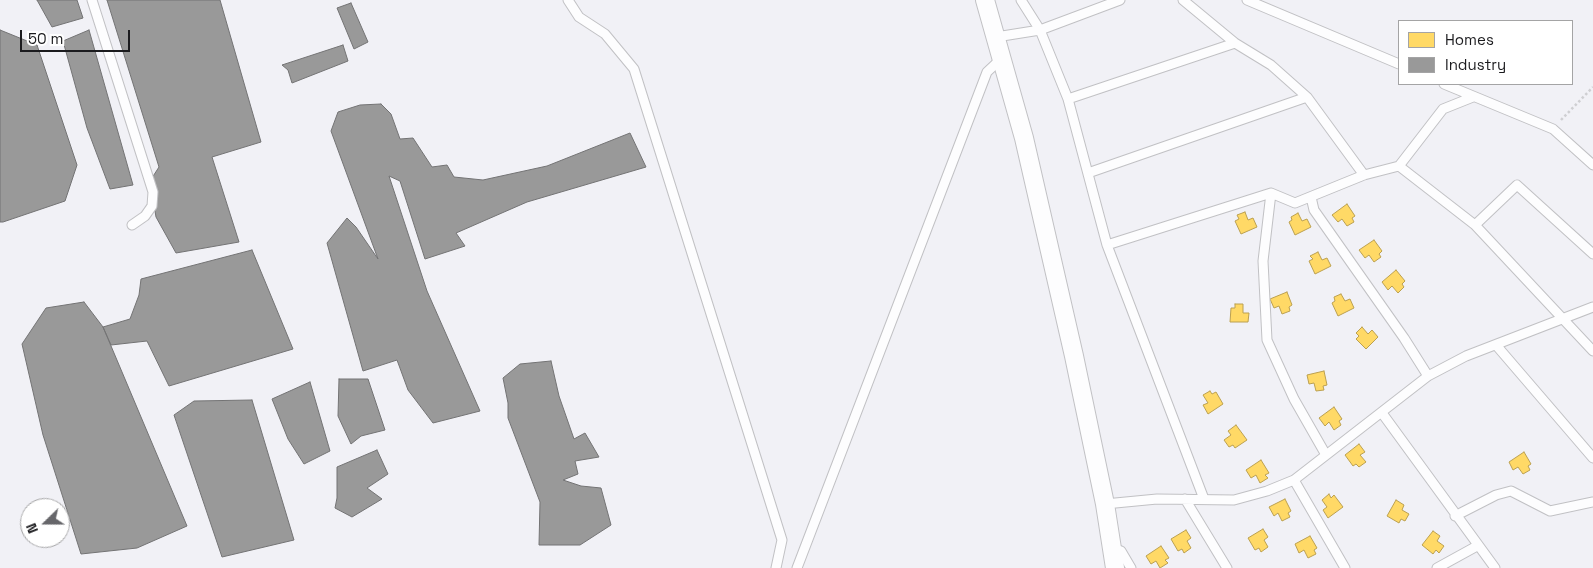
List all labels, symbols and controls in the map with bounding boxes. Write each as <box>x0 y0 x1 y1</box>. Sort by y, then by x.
scale bar <box>22 20 132 52</box>
legend <box>1398 20 1573 85</box>
text: 50 m <box>28 29 63 48</box>
text: Homes <box>1445 30 1494 49</box>
text: Industry <box>1445 55 1506 74</box>
north arrow <box>20 498 70 548</box>
text: N <box>22 521 42 536</box>

